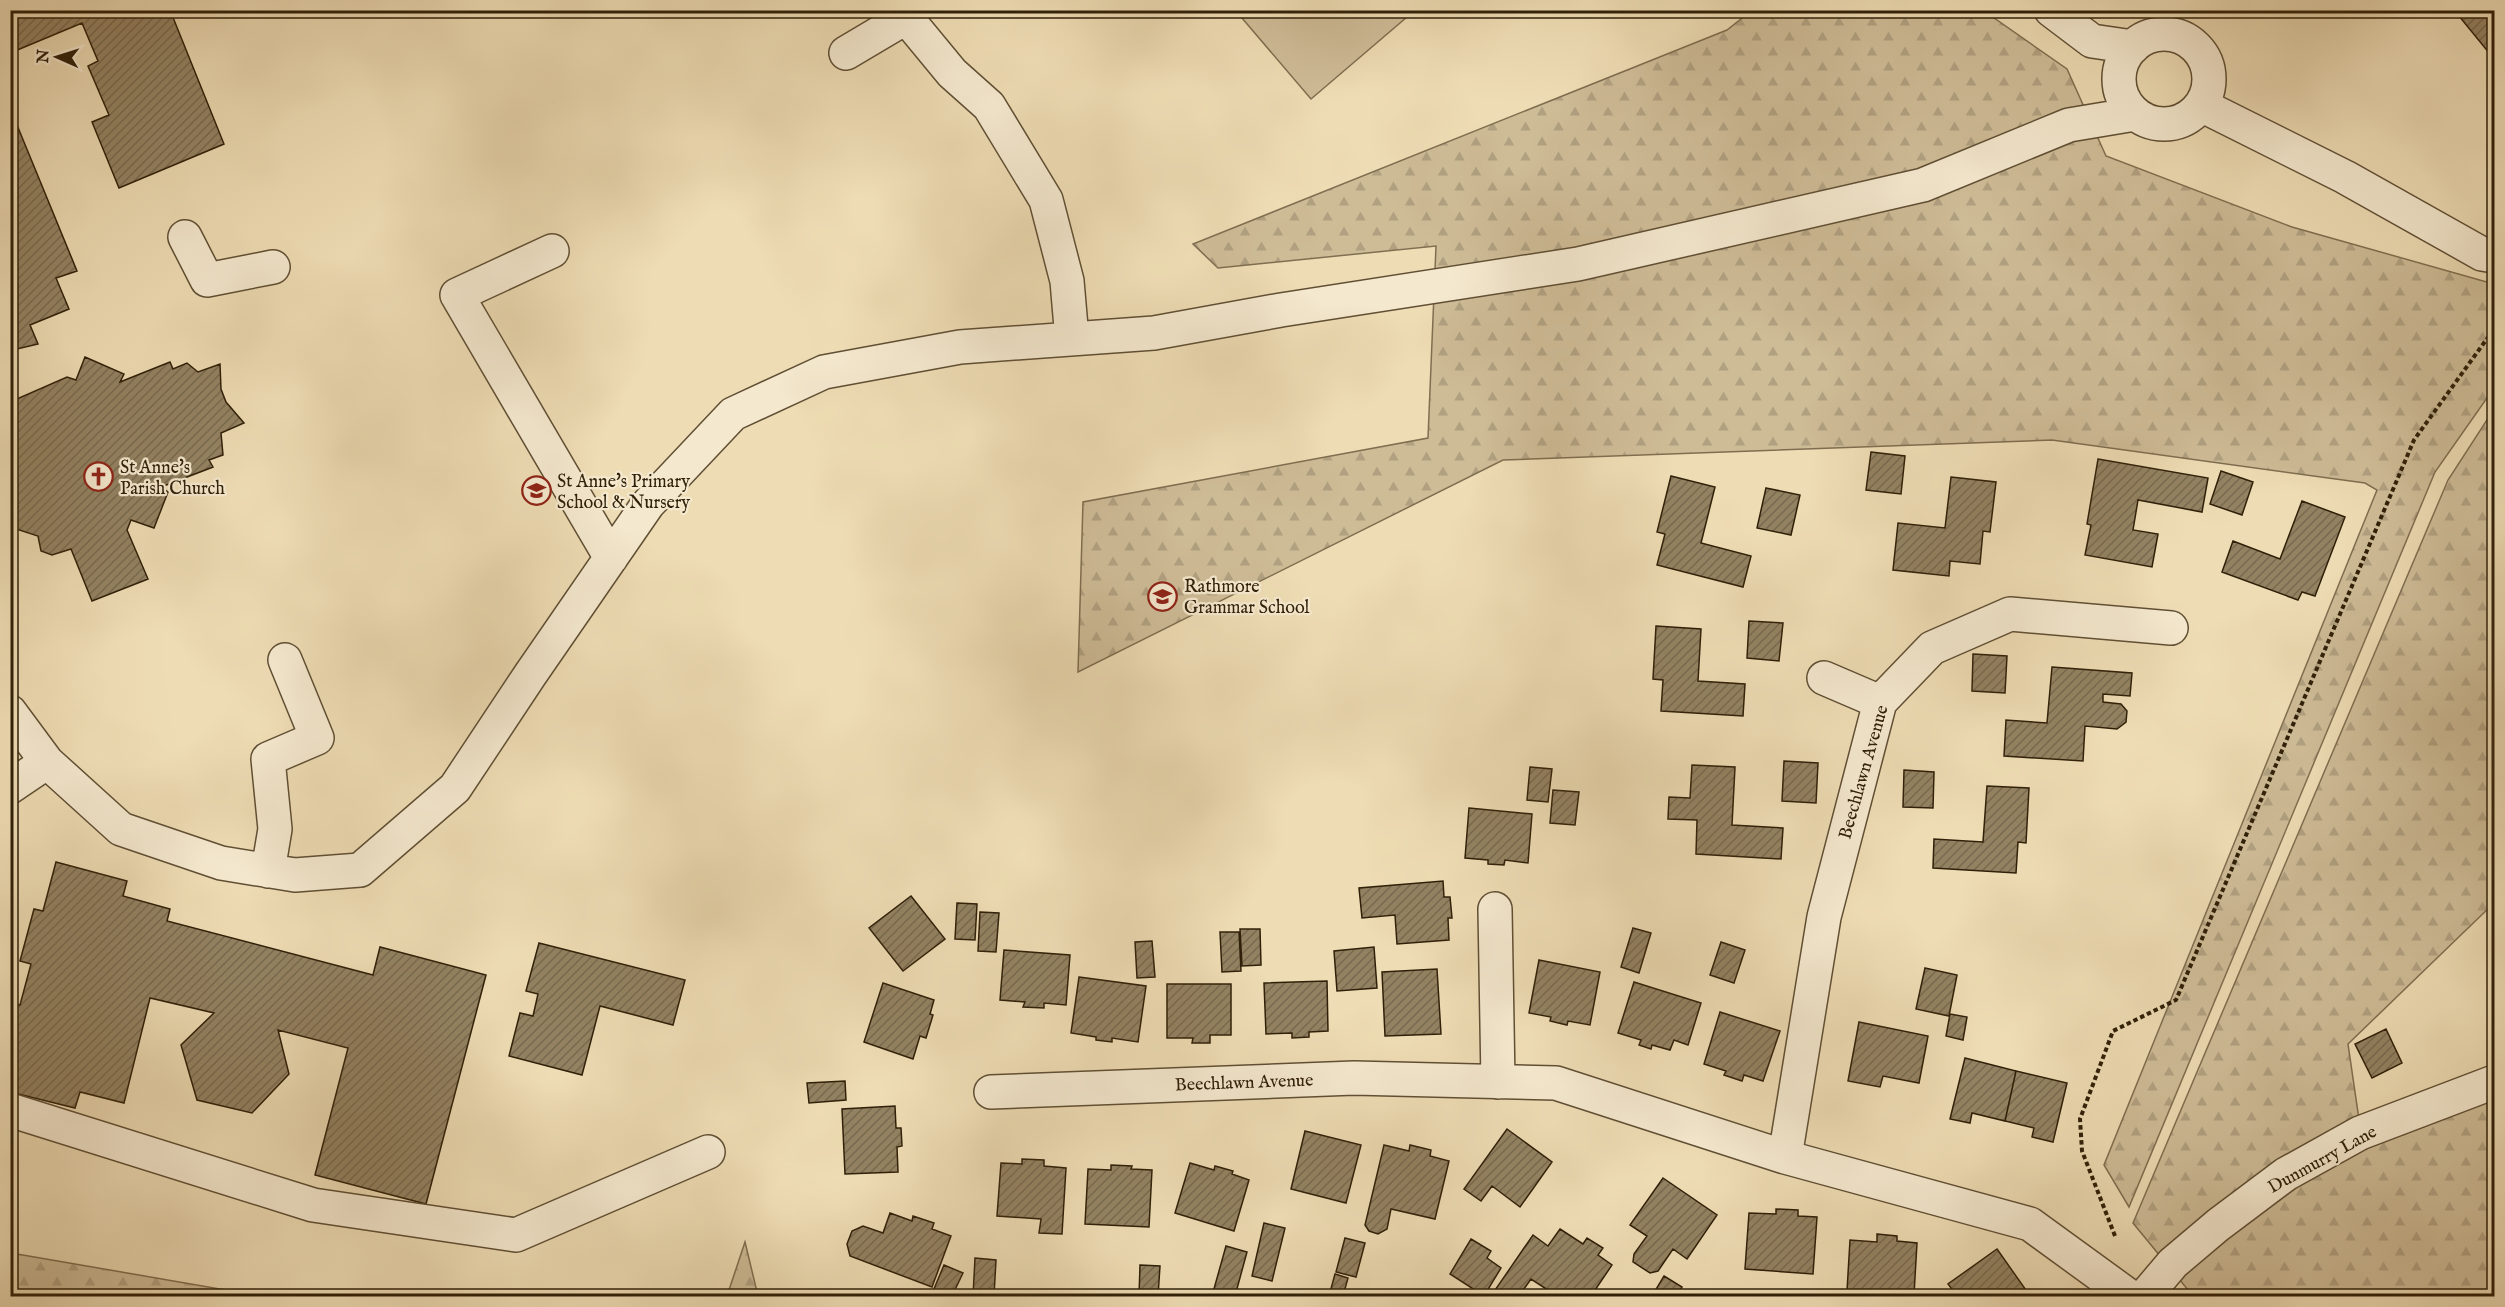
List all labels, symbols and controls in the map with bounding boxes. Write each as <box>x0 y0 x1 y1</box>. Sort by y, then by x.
north arrow <box>27 27 87 87</box>
text: N <box>34 49 54 65</box>
place label: St Anne's Parish Church <box>120 457 225 501</box>
church icon: St Anne's Parish Church <box>83 461 115 493</box>
place label: St Anne's Primary School & Nursery <box>557 471 690 515</box>
school or university icon: St Anne's Primary School & Nursery <box>520 475 552 507</box>
place label: Rathmore Grammar School <box>1184 576 1310 620</box>
school or university icon: Rathmore Grammar School <box>1147 580 1179 612</box>
street label: Beechlawn Avenue <box>1834 703 1895 842</box>
street label: Beechlawn Avenue <box>1174 1070 1314 1097</box>
street label: Dunmurry Lane <box>2264 1121 2381 1200</box>

